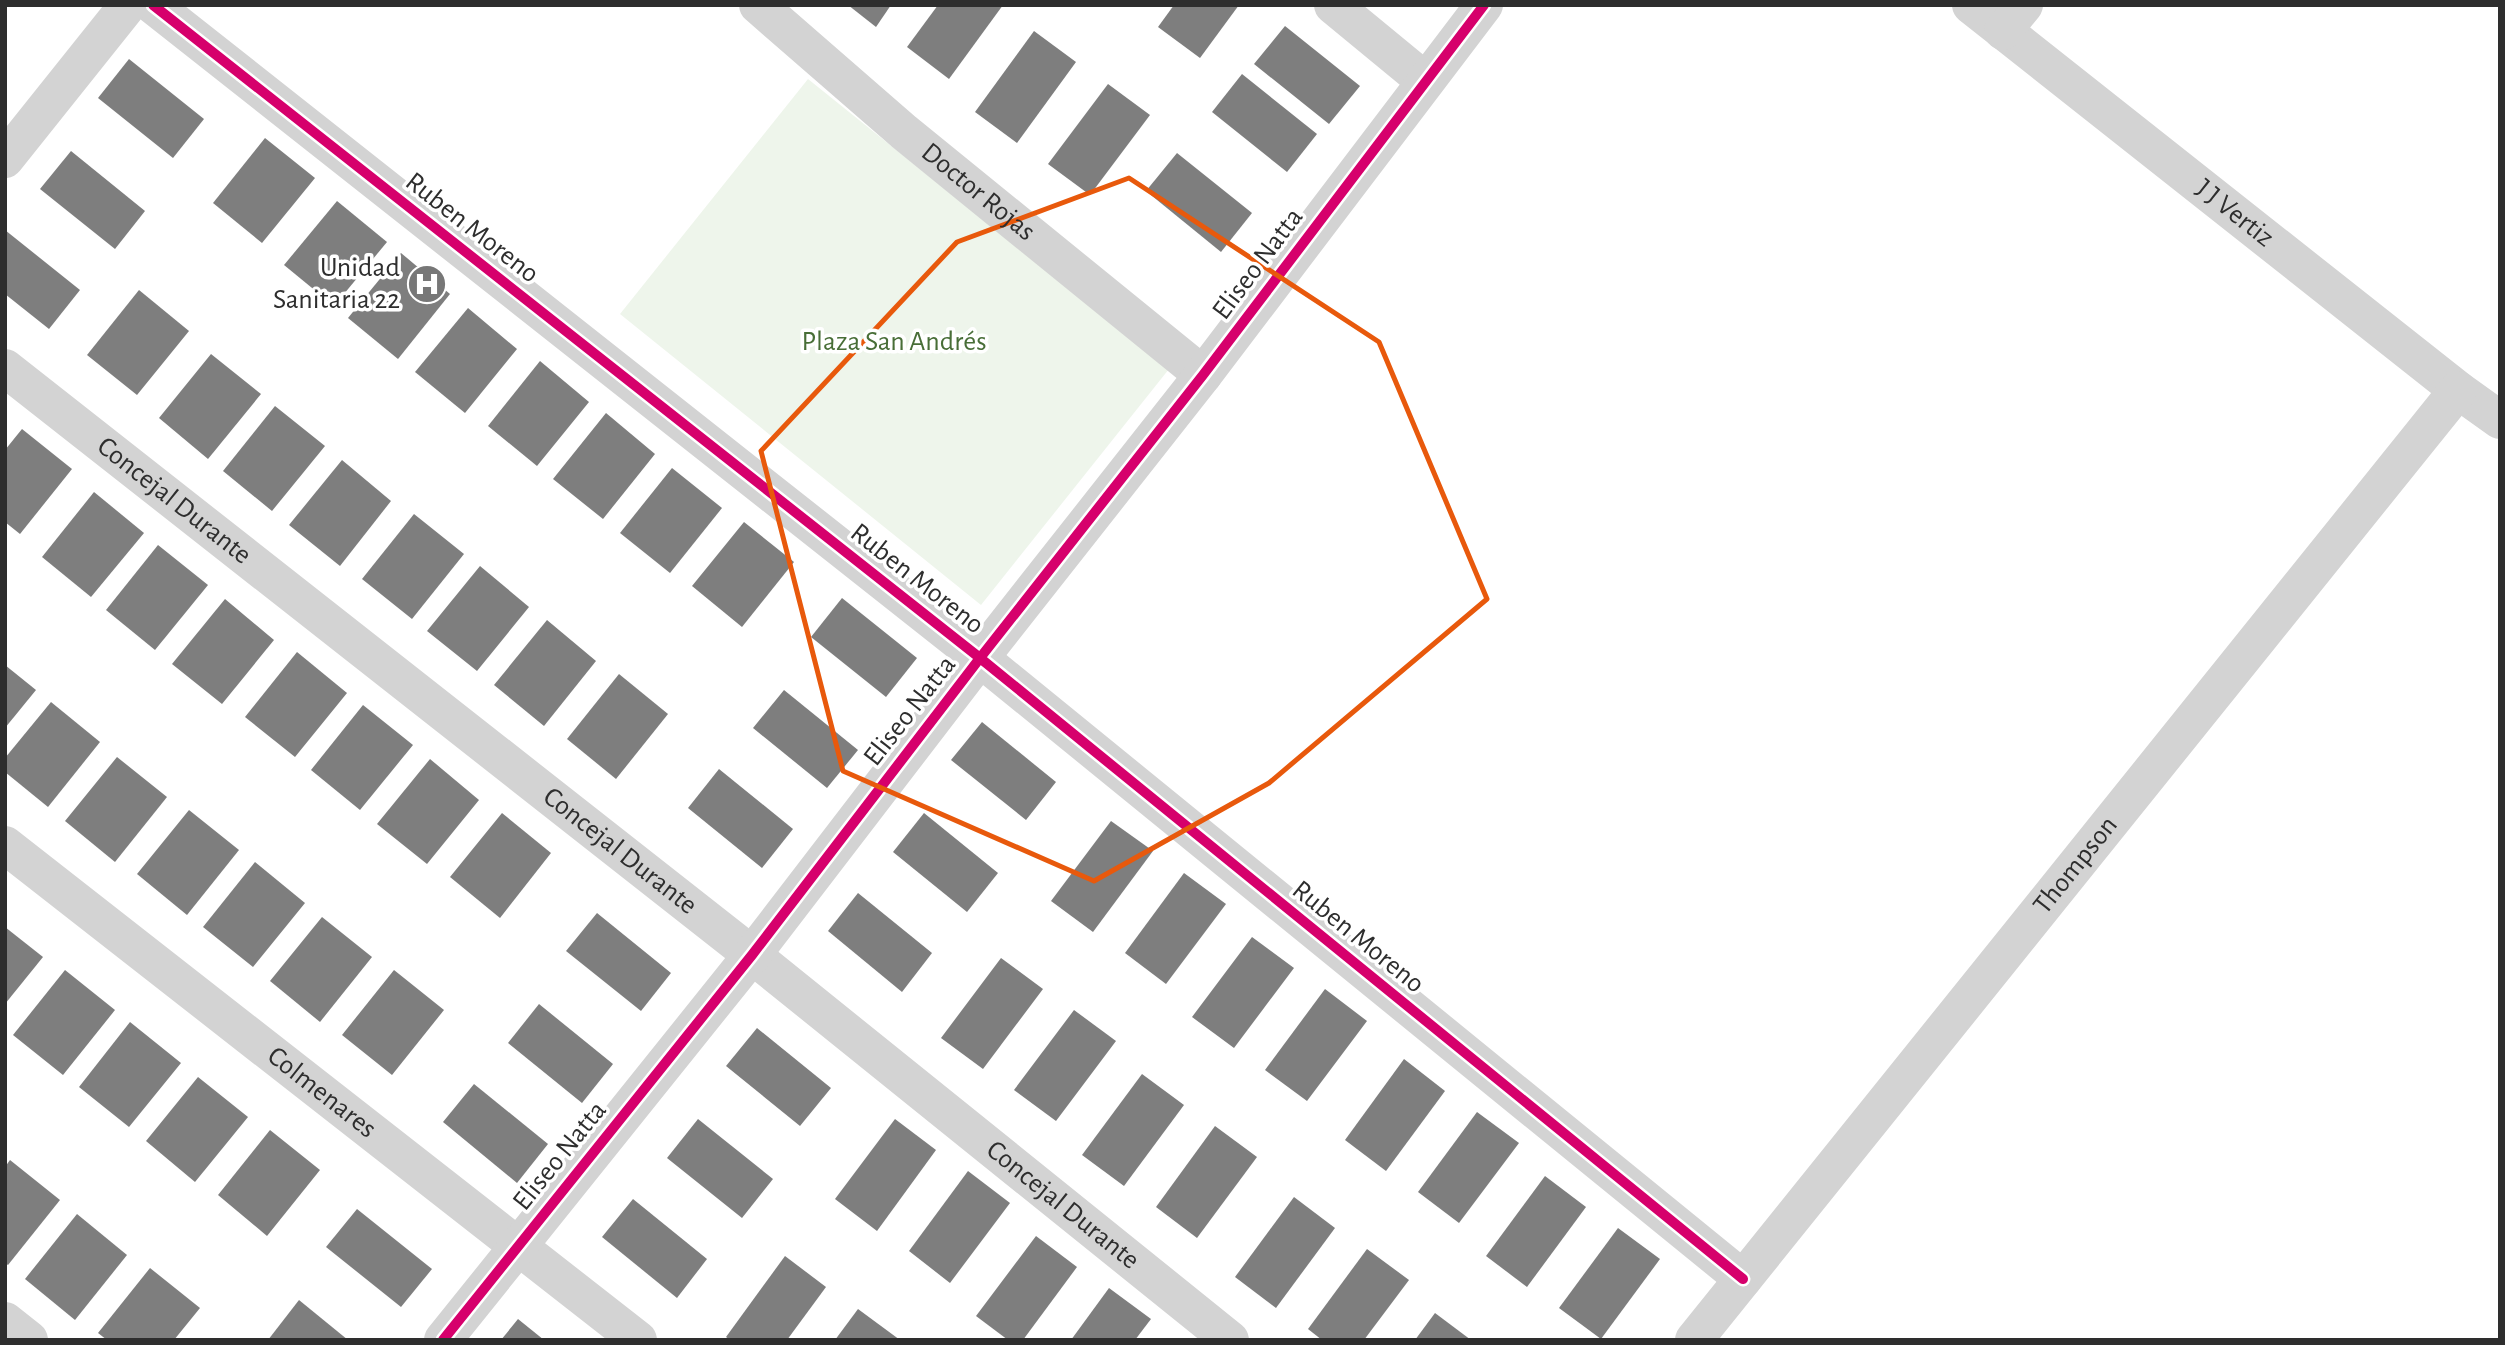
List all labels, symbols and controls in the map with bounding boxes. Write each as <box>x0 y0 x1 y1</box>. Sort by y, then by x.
street label: Doctor Rojas <box>916 138 1040 246</box>
street label: Ruben Moreno <box>400 167 544 289</box>
street label: J J Vertiz <box>2190 174 2279 252</box>
street label: Eliseo Natta <box>1207 203 1309 325</box>
place label: Unidad Sanitaria 22 <box>273 254 400 314</box>
hospital icon: Unidad Sanitaria 22 <box>406 263 448 305</box>
park label: Plaza San Andrés <box>801 328 987 356</box>
street label: Concejal Durante <box>92 432 256 570</box>
street label: Ruben Moreno <box>845 518 989 640</box>
street label: Eliseo Natta <box>859 651 961 771</box>
street label: Concejal Durante <box>538 782 702 920</box>
street label: Thompson <box>2028 811 2123 920</box>
street label: Ruben Moreno <box>1287 876 1429 998</box>
street label: Colmenares <box>262 1042 381 1144</box>
street label: Eliseo Natta <box>508 1096 612 1216</box>
street label: Concejal Durante <box>981 1136 1144 1275</box>

